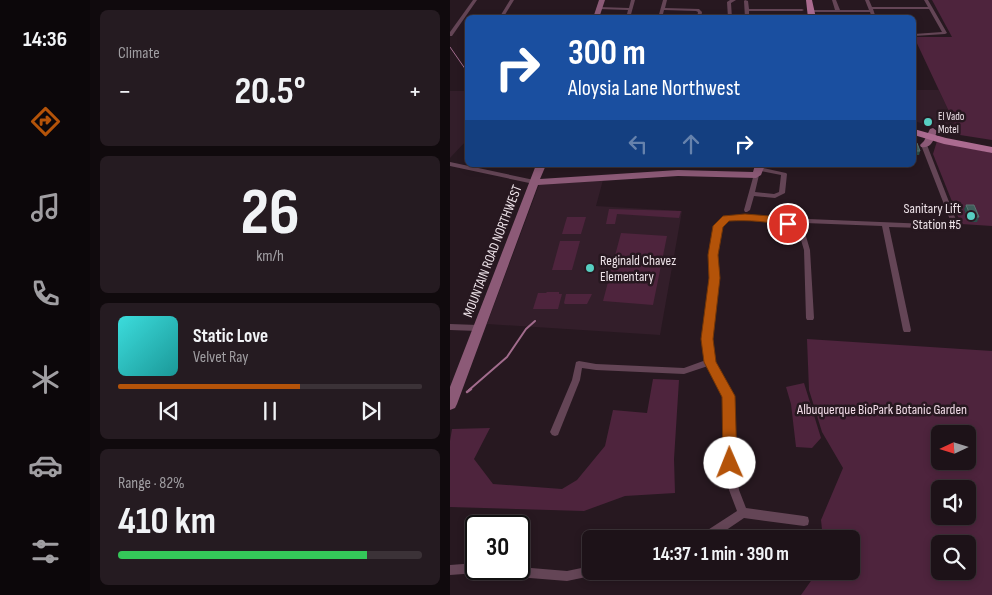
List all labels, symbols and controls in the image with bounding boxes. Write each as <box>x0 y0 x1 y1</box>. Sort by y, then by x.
text: 14:36 <box>23 26 67 53</box>
text: 300 m <box>568 32 646 75</box>
icon: right <box>485 35 550 100</box>
text: Climate <box>118 44 160 63</box>
text: 20.5° <box>234 69 306 114</box>
text: − <box>118 75 132 108</box>
text: + <box>408 75 422 108</box>
text: Aloysia Lane Northwest <box>568 75 740 102</box>
icon: directions <box>28 104 63 139</box>
place label: El Vado Motel <box>938 110 965 136</box>
marker: El Vado Motel <box>922 116 934 128</box>
icon: left <box>624 130 652 158</box>
icon: ahead <box>677 130 705 158</box>
icon: right <box>730 130 758 158</box>
text: 26 <box>240 175 300 253</box>
street label: MOUNTAIN ROAD NORTHWEST <box>459 182 526 320</box>
icon: music <box>28 190 63 225</box>
place label: Sanitary Lift Station #5 <box>904 200 961 233</box>
pin <box>767 203 809 245</box>
icon: arrive <box>774 210 802 238</box>
marker: Sanitary Lift Station #5 <box>965 210 977 222</box>
text: km/h <box>256 247 284 266</box>
place label: Reginald Chavez Elementary <box>600 252 676 285</box>
marker: Reginald Chavez Elementary <box>584 262 596 274</box>
icon: phone <box>28 276 63 311</box>
text: Static Love <box>193 325 268 348</box>
text: Velvet Ray <box>193 348 248 367</box>
icon: climate <box>28 362 63 397</box>
icon: previous <box>155 397 183 425</box>
icon: pause <box>256 397 284 425</box>
icon: next <box>357 397 385 425</box>
park label: Albuquerque BioPark Botanic Garden <box>796 401 967 418</box>
north arrow <box>931 425 976 470</box>
map controls <box>931 425 976 580</box>
position arrow <box>703 436 755 488</box>
icon: car <box>28 448 63 483</box>
text: Range · 82% <box>118 474 185 493</box>
button: sound <box>931 480 976 525</box>
text: 410 km <box>118 499 216 544</box>
speed limit sign: 30 <box>465 515 530 580</box>
icon: filters <box>28 534 63 569</box>
button: search <box>931 535 976 580</box>
text: 14:37 · 1 min · 390 m <box>653 543 789 566</box>

